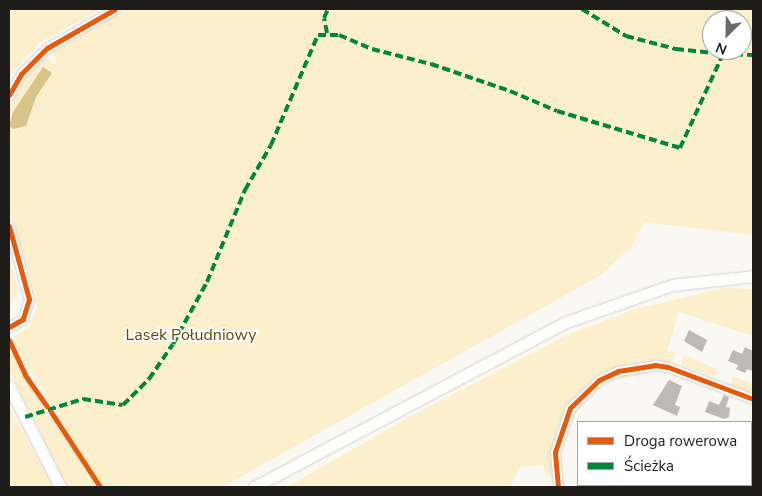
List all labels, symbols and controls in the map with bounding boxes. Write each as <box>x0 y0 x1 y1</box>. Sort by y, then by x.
north arrow <box>702 10 752 60</box>
text: N <box>713 38 730 59</box>
park label: Lasek Południowy <box>126 325 256 345</box>
legend <box>577 421 752 486</box>
text: Droga rowerowa <box>624 431 737 451</box>
text: Ścieżka <box>624 456 674 476</box>

